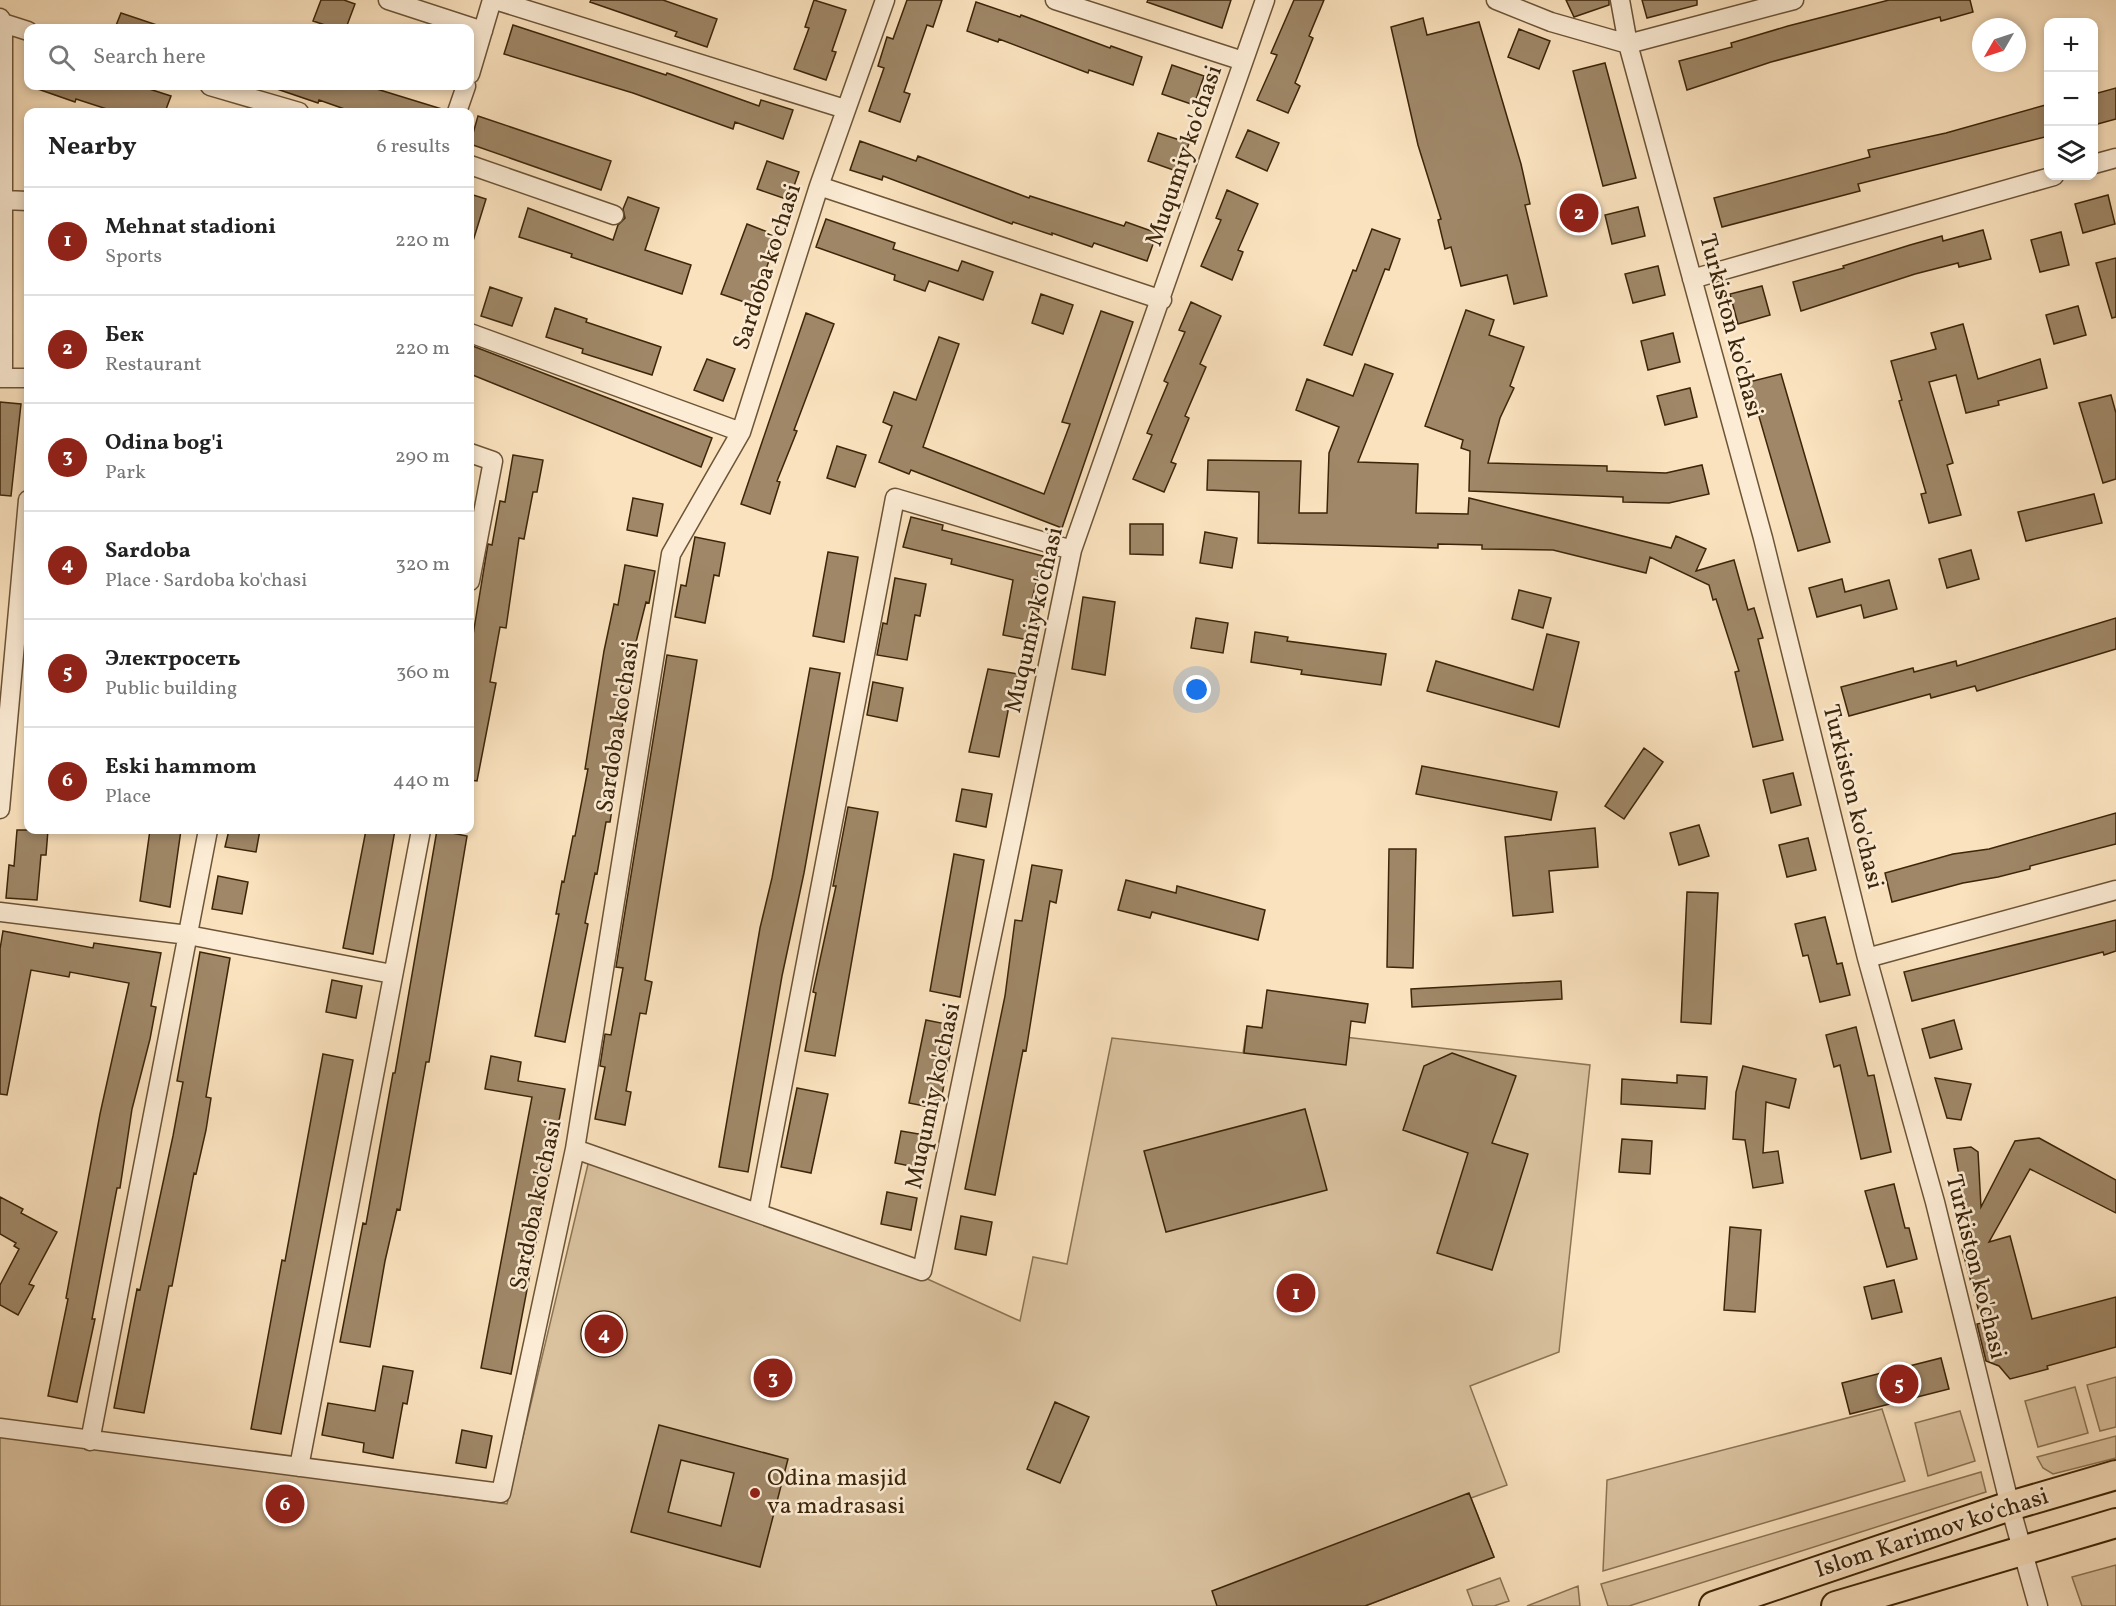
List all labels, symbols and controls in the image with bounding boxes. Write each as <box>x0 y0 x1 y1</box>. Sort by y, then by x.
north arrow <box>1972 18 2026 72</box>
map controls <box>2044 18 2098 180</box>
button: + <box>2044 18 2098 72</box>
search box <box>24 24 474 90</box>
icon: search <box>45 41 78 74</box>
text: Search here <box>93 42 206 73</box>
street label: Muqumiy ko'chasi <box>1138 61 1232 251</box>
button: − <box>2044 72 2098 126</box>
button: layers <box>2044 126 2098 180</box>
text: Nearby <box>48 129 137 165</box>
text: 6 results <box>377 133 450 161</box>
street label: Sardoba ko'chasi <box>725 179 811 355</box>
pin: 2 <box>1560 190 1598 236</box>
text: Mehnat stadioni <box>105 212 276 243</box>
text: 1 <box>63 227 72 255</box>
text: 220 m <box>395 227 450 255</box>
street label: Turkiston ko'chasi <box>1689 230 1771 422</box>
text: Sports <box>105 243 162 271</box>
text: Бек <box>105 320 144 351</box>
text: 2 <box>62 335 73 363</box>
text: 220 m <box>395 335 450 363</box>
text: Restaurant <box>105 351 202 379</box>
text: Odina bog'i <box>105 428 223 459</box>
text: 3 <box>62 443 73 471</box>
text: 290 m <box>395 443 450 471</box>
text: Park <box>105 459 146 487</box>
street label: Muqumiy ko'chasi <box>997 524 1073 716</box>
text: Sardoba <box>105 536 191 567</box>
text: 4 <box>61 551 74 579</box>
text: 320 m <box>395 551 450 579</box>
text: Place · Sardoba ko'chasi <box>105 567 307 595</box>
street label: Sardoba ko'chasi <box>589 639 649 815</box>
text: Электросеть <box>105 644 241 675</box>
text: 5 <box>63 659 72 687</box>
text: 360 m <box>396 659 450 687</box>
text: Public building <box>105 675 237 703</box>
your location <box>1182 675 1211 704</box>
street label: Turkiston ko'chasi <box>1813 701 1891 893</box>
text: Eski hammom <box>105 752 257 783</box>
text: 6 <box>62 767 73 795</box>
text: 440 m <box>393 767 450 795</box>
text: Place <box>105 783 151 811</box>
street label: Muqumiy ko'chasi <box>898 1000 970 1192</box>
street label: Sardoba ko'chasi <box>502 1117 572 1293</box>
street label: Turkiston ko'chasi <box>1936 1171 2014 1363</box>
pin: 1 <box>1276 1270 1316 1316</box>
pin: 4 <box>584 1312 624 1356</box>
pin: 3 <box>754 1356 792 1400</box>
pin: 5 <box>1880 1362 1918 1406</box>
place label: Odina masjid va madrasasi <box>767 1462 907 1524</box>
street label: Islom Karimov ko‘chasi <box>1811 1480 2053 1588</box>
pin: 6 <box>266 1482 304 1526</box>
marker: Odina masjid va madrasasi <box>748 1486 762 1500</box>

